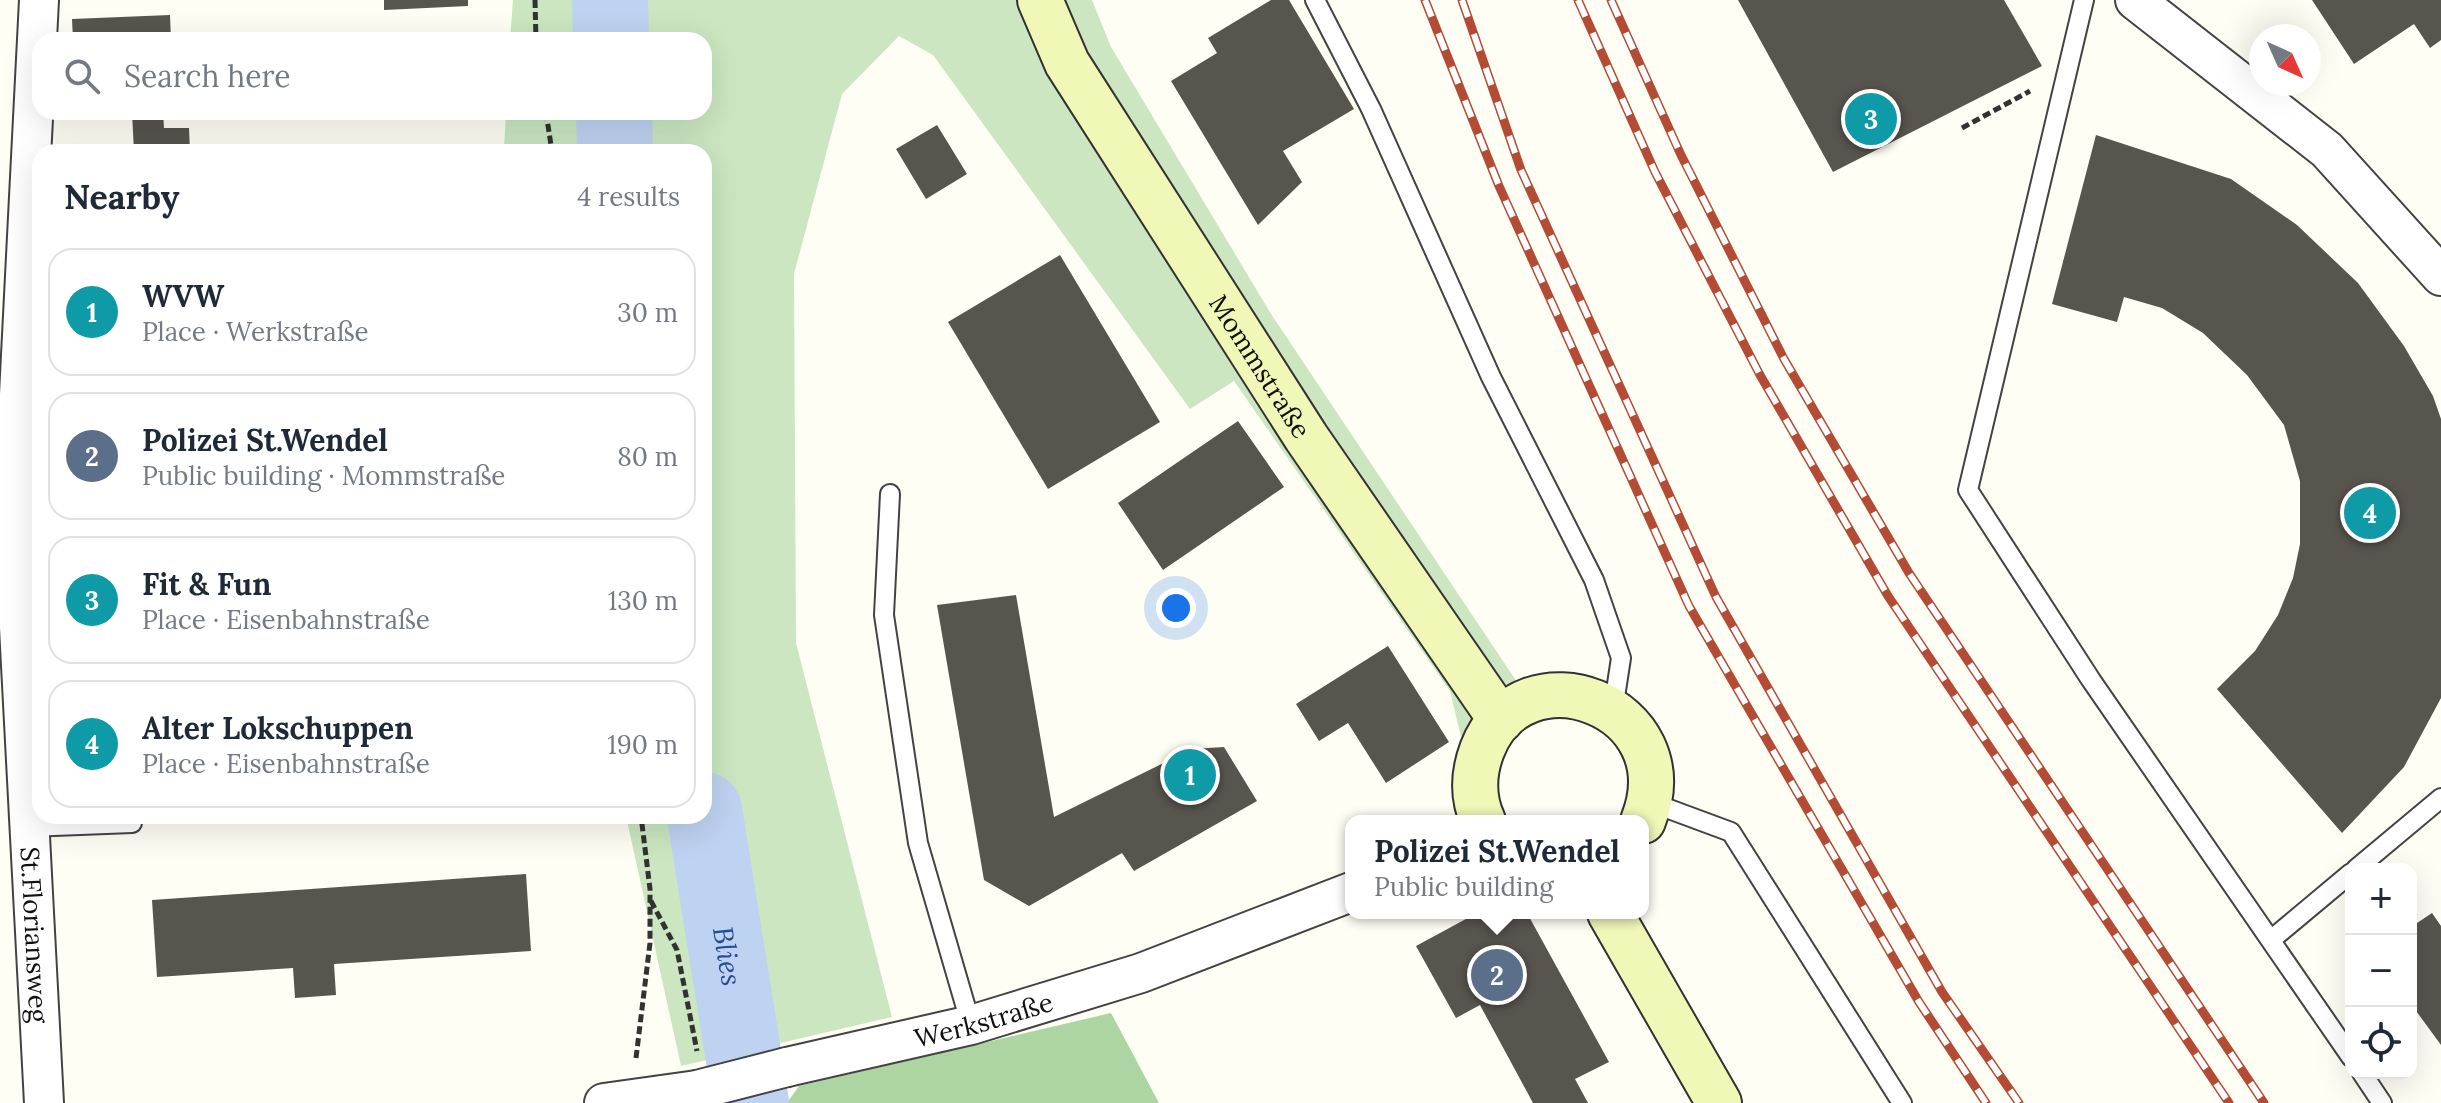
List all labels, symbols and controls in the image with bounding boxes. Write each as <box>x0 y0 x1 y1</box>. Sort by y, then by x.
north arrow <box>2249 24 2321 96</box>
search box <box>32 32 712 120</box>
icon: search <box>60 54 104 98</box>
text: Search here <box>124 57 291 95</box>
pin: 3 <box>1845 89 1897 149</box>
text: Nearby <box>64 175 180 218</box>
text: 4 results <box>577 180 680 213</box>
text: WVW <box>142 277 224 315</box>
street label: Mommstraße <box>1203 288 1319 444</box>
text: 1 <box>87 296 97 329</box>
text: 30 m <box>617 296 678 329</box>
text: Place · Werkstraße <box>142 315 369 348</box>
text: Polizei St.Wendel <box>142 421 388 459</box>
text: 2 <box>85 440 99 473</box>
text: 80 m <box>617 440 678 473</box>
text: Public building · Mommstraße <box>142 459 505 492</box>
pin: 4 <box>2344 483 2396 543</box>
text: Fit & Fun <box>142 565 271 603</box>
text: 3 <box>85 584 99 617</box>
text: 130 m <box>608 584 678 617</box>
your location <box>1156 588 1196 628</box>
text: Place · Eisenbahnstraße <box>142 603 430 636</box>
text: Alter Lokschuppen <box>142 709 413 747</box>
text: 4 <box>85 728 99 761</box>
text: 190 m <box>607 728 678 761</box>
pin: 1 <box>1164 745 1216 805</box>
text: Place · Eisenbahnstraße <box>142 747 430 780</box>
popup <box>1345 815 1649 919</box>
text: Polizei St.Wendel <box>1374 832 1620 870</box>
street label: St.Floriansweg <box>14 846 56 1024</box>
map controls <box>2345 863 2417 1079</box>
button: + <box>2345 863 2417 935</box>
text: Public building <box>1374 870 1554 903</box>
water label: Blies <box>705 924 750 988</box>
button: − <box>2345 935 2417 1007</box>
pin: 2 <box>1471 945 1523 1005</box>
street label: Werkstraße <box>911 984 1057 1054</box>
button: locate <box>2345 1007 2417 1079</box>

